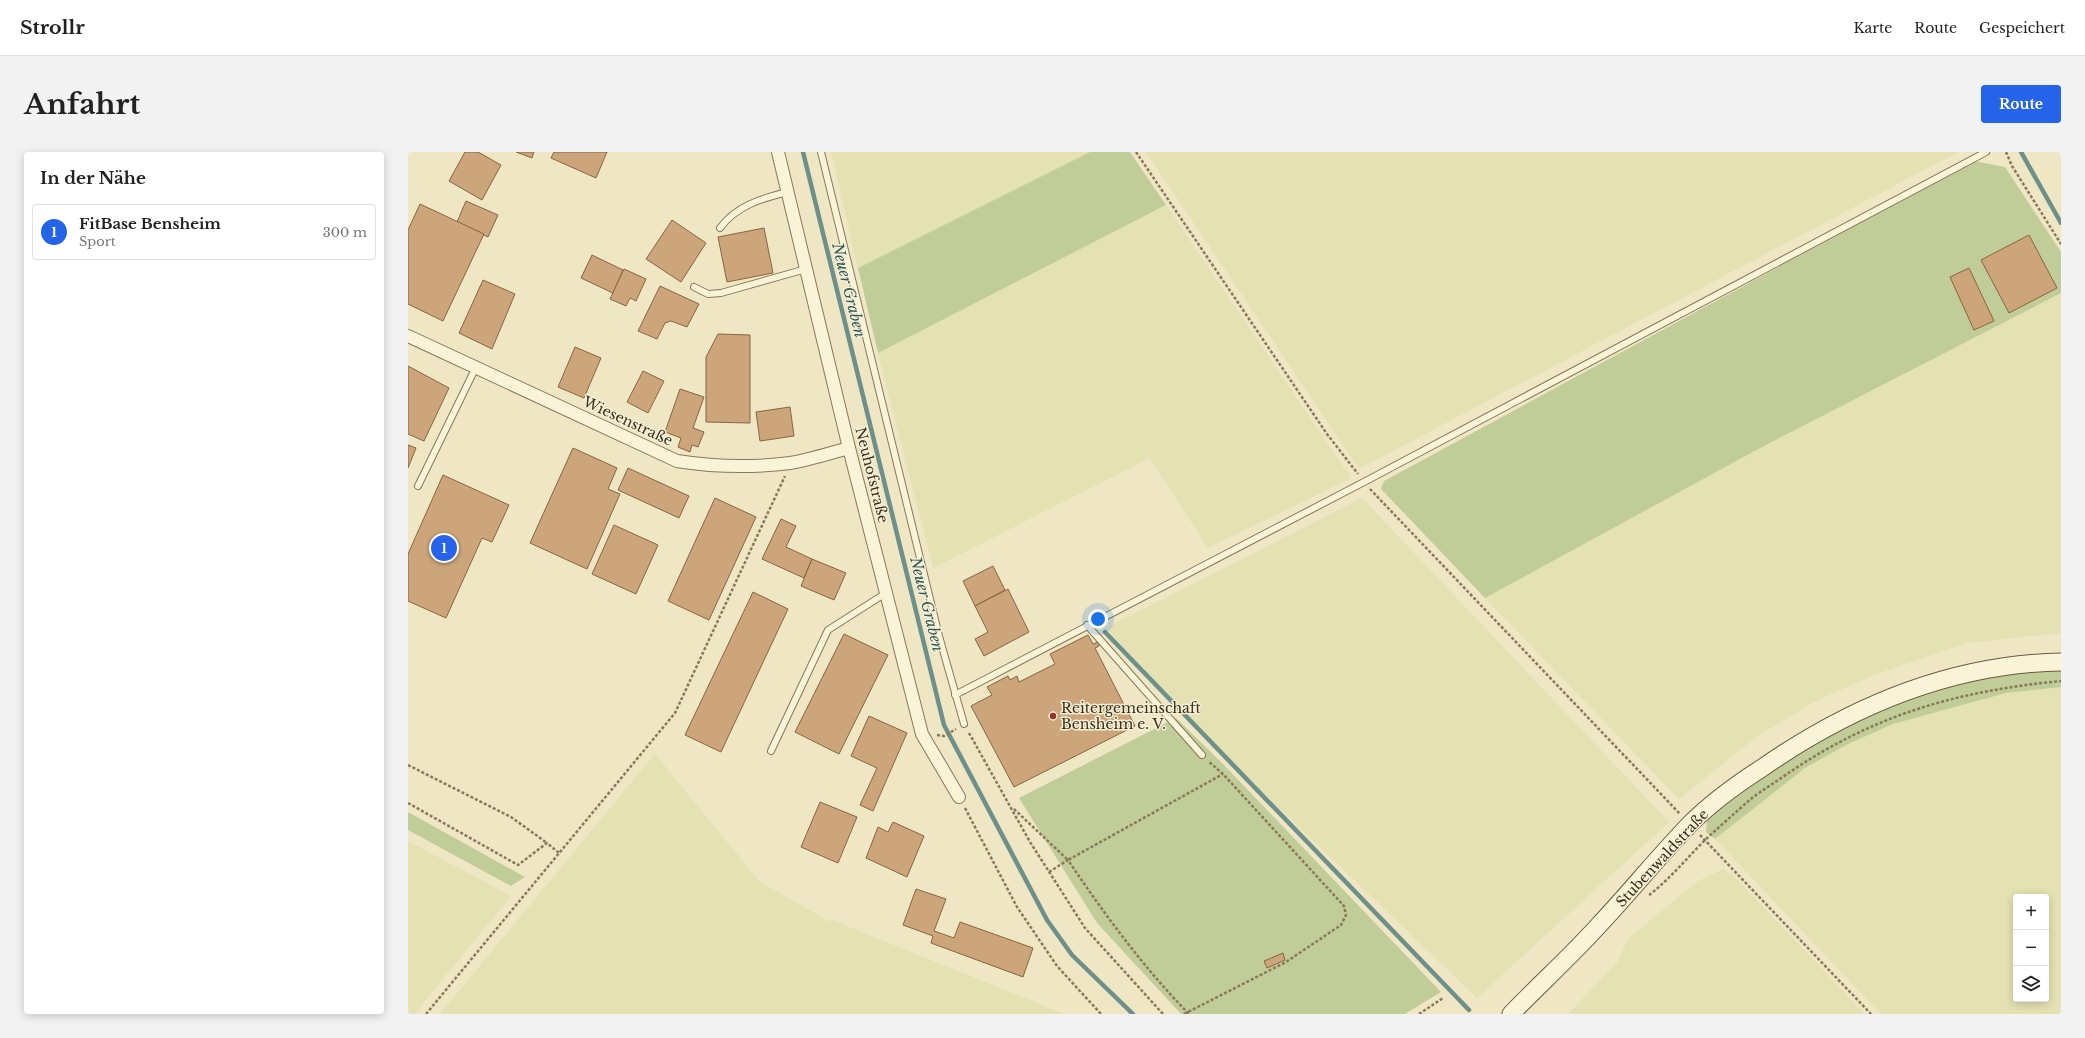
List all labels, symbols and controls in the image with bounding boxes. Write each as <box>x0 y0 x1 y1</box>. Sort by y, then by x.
text: Strollr <box>20 16 85 39</box>
text: Karte <box>1854 19 1892 37</box>
text: Route <box>1914 19 1957 37</box>
text: Gespeichert <box>1979 19 2065 37</box>
button: Route <box>1981 85 2061 123</box>
text: Anfahrt <box>24 87 140 122</box>
text: In der Nähe <box>40 168 146 189</box>
text: FitBase Bensheim <box>79 214 221 233</box>
text: 1 <box>51 224 57 241</box>
text: 300 m <box>323 224 367 241</box>
text: Sport <box>79 233 116 250</box>
water label: Neuer Graben <box>828 240 870 339</box>
street label: Wiesenstraße <box>579 392 676 450</box>
street label: Neuhofstraße <box>851 425 893 525</box>
pin: 1 <box>431 533 457 563</box>
water label: Neuer Graben <box>906 554 948 653</box>
your location <box>1088 609 1108 629</box>
place label: Reitergemeinschaft Bensheim e. V. <box>1061 699 1202 733</box>
marker: Reitergemeinschaft Bensheim e. V. <box>1048 711 1058 721</box>
street label: Stubenwaldstraße <box>1612 805 1712 911</box>
map controls <box>2013 894 2049 1002</box>
button: + <box>2013 894 2049 930</box>
button: − <box>2013 930 2049 966</box>
button: layers <box>2013 966 2049 1002</box>

